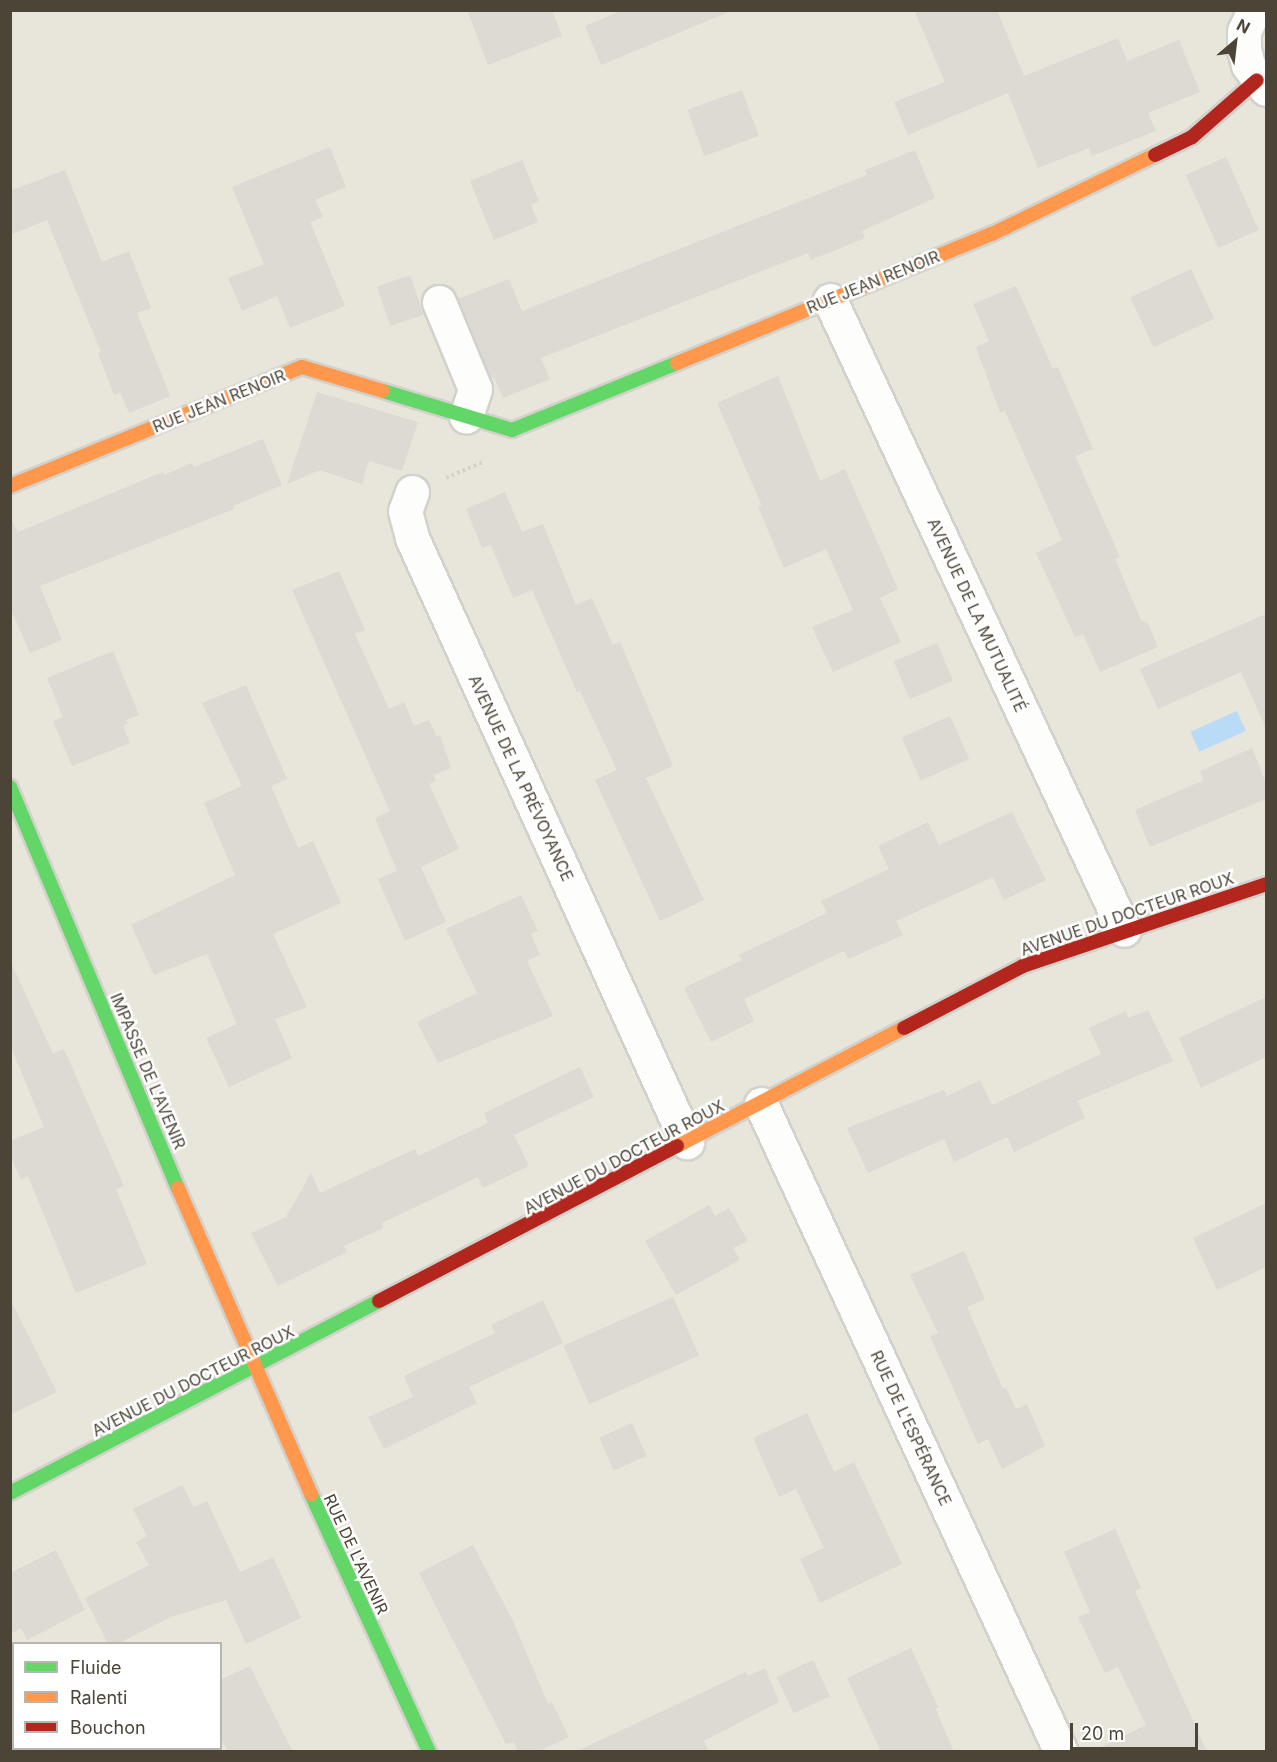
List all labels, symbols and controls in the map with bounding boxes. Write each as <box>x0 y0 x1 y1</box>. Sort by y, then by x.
north arrow <box>1205 12 1265 72</box>
text: N <box>1233 14 1254 38</box>
street label: RUE JEAN RENOIR <box>804 247 942 317</box>
street label: RUE JEAN RENOIR <box>150 366 288 436</box>
street label: AVENUE DE LA MUTUALITÉ <box>924 515 1030 715</box>
street label: AVENUE DE LA PRÉVOYANCE <box>465 672 577 884</box>
street label: AVENUE DU DOCTEUR ROUX <box>1018 868 1236 960</box>
street label: IMPASSE DE L'AVENIR <box>106 990 190 1152</box>
street label: AVENUE DU DOCTEUR ROUX <box>521 1096 727 1218</box>
street label: AVENUE DU DOCTEUR ROUX <box>89 1322 297 1440</box>
street label: RUE DE L'ESPÉRANCE <box>867 1347 955 1509</box>
street label: RUE DE L'AVENIR <box>320 1491 392 1617</box>
legend <box>12 1642 222 1750</box>
text: Fluide <box>70 1657 122 1678</box>
text: Ralenti <box>70 1687 127 1708</box>
scale bar <box>1073 1711 1200 1749</box>
text: Bouchon <box>70 1717 146 1738</box>
text: 20 m <box>1081 1723 1124 1744</box>

